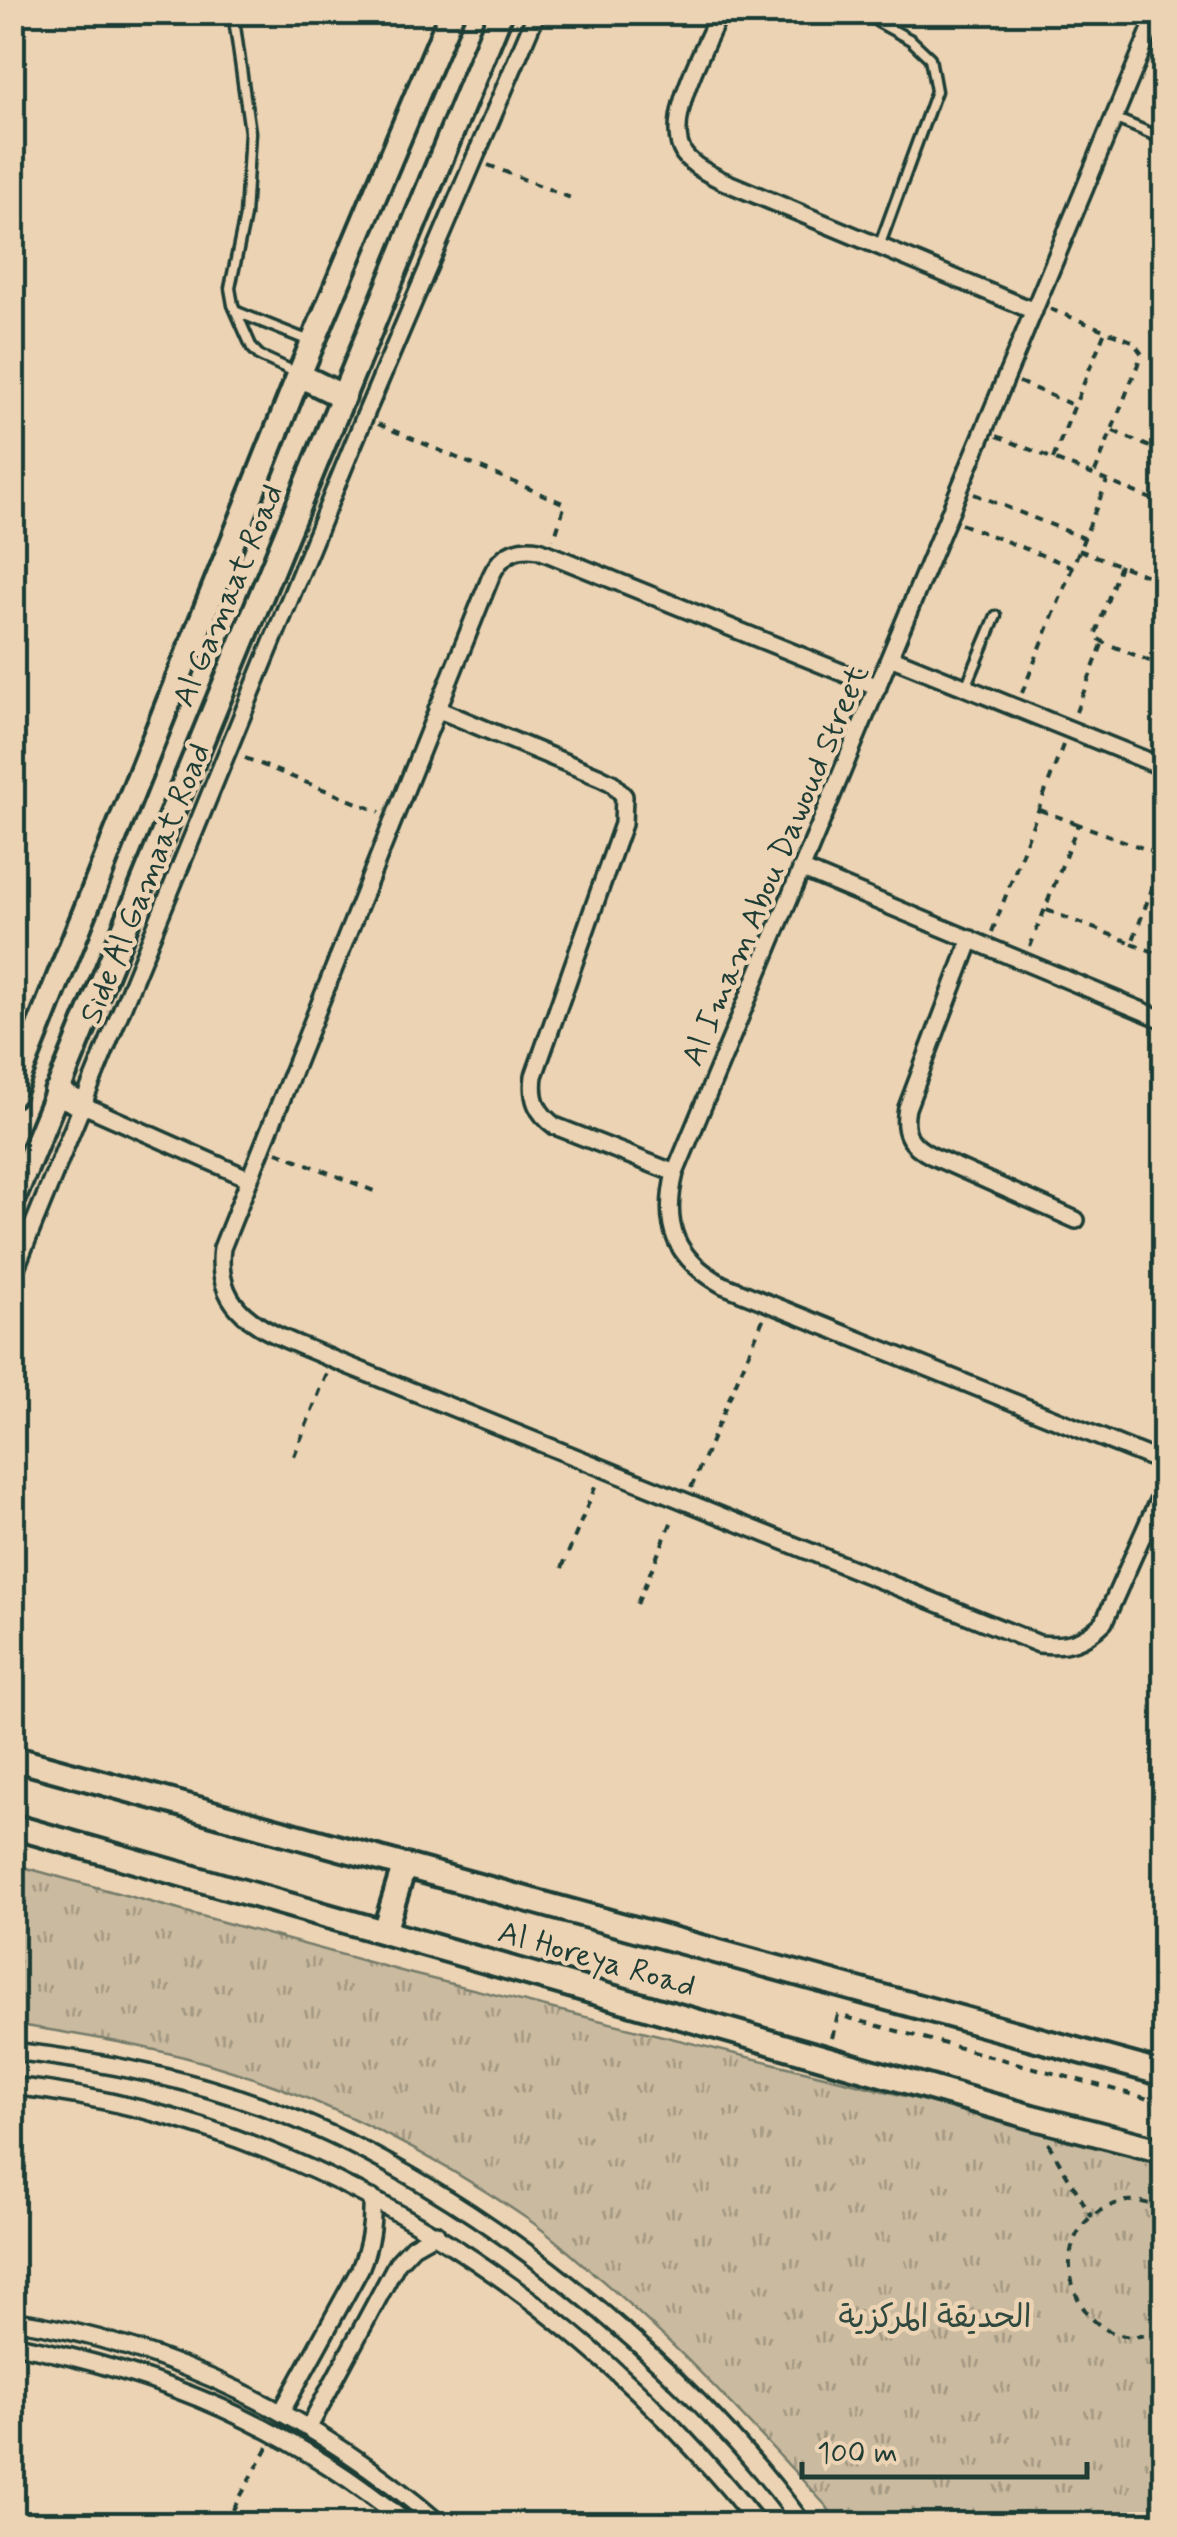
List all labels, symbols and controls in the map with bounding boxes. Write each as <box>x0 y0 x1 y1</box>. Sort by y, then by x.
street label: Al Gamaat Road <box>163 478 295 713</box>
street label: Al Imam Abou Dawoud Street <box>672 659 880 1073</box>
street label: Side Al Gamaat Road <box>70 737 221 1030</box>
street label: Al Horeya Road <box>493 1912 700 2008</box>
park label: الحديقة المركزية <box>839 2297 1031 2339</box>
scale bar <box>802 2417 1087 2479</box>
text: 100 m <box>817 2434 898 2473</box>

